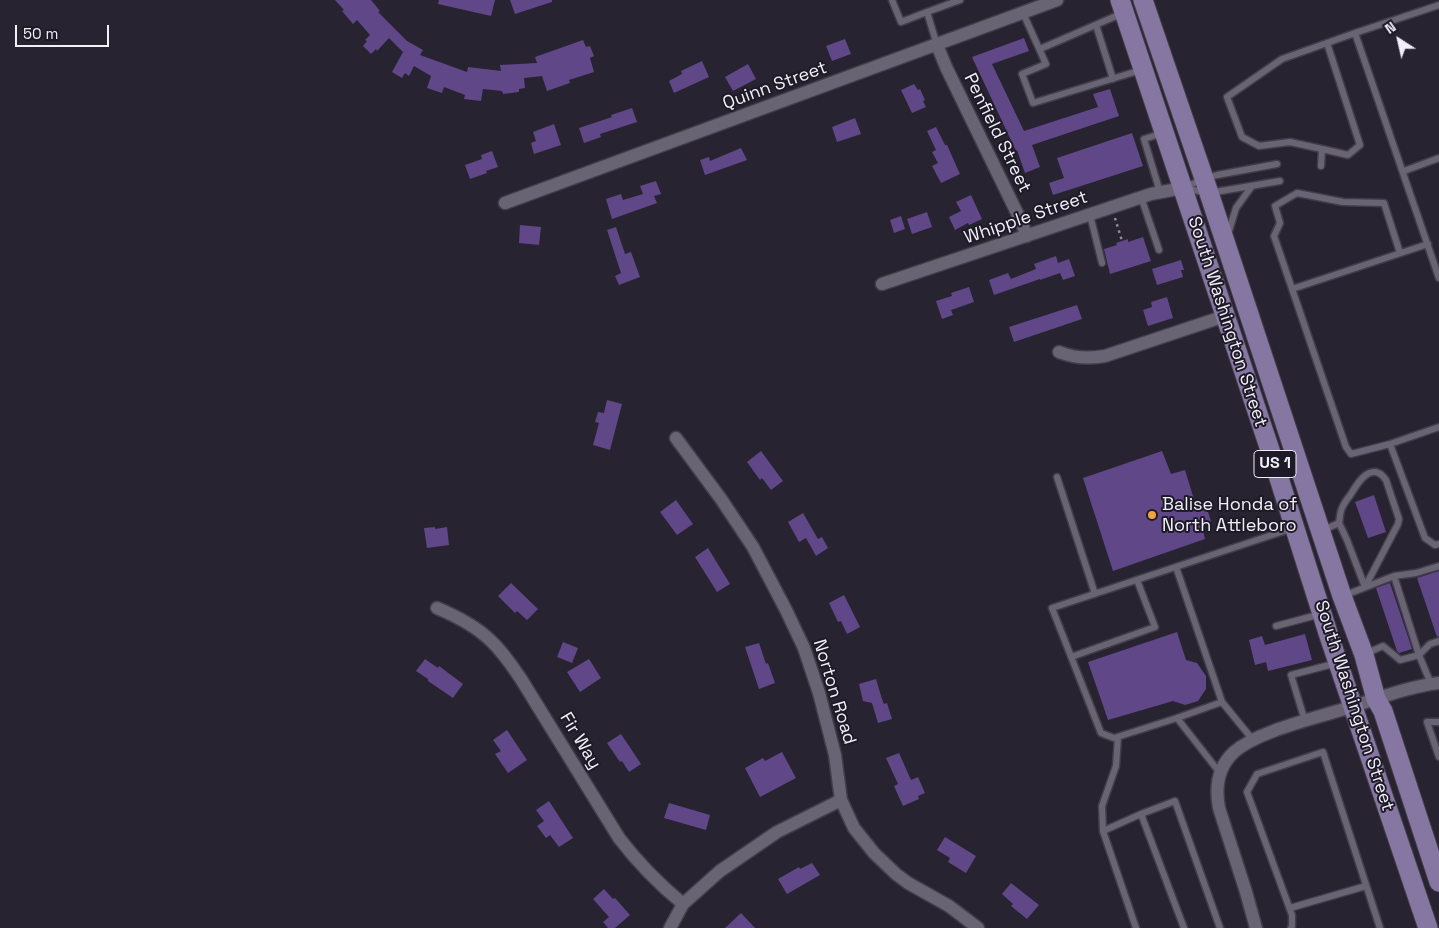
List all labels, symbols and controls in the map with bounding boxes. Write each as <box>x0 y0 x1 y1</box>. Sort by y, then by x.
scale bar <box>18 15 111 47</box>
north arrow <box>1374 15 1424 65</box>
text: N <box>1381 18 1399 38</box>
text: 50 m <box>23 24 58 43</box>
street label: Quinn Street <box>720 57 830 115</box>
street label: Penfield Street <box>959 70 1035 196</box>
street label: Whipple Street <box>961 187 1091 249</box>
street label: South Washington Street <box>1183 214 1271 430</box>
road number: US 1 <box>1254 450 1296 478</box>
place label: Balise Honda of North Attleboro <box>1162 494 1297 536</box>
marker: Balise Honda of North Attleboro <box>1146 509 1158 521</box>
street label: South Washington Street <box>1310 598 1398 814</box>
street label: Norton Road <box>808 637 860 747</box>
street label: Fir Way <box>555 709 605 773</box>

